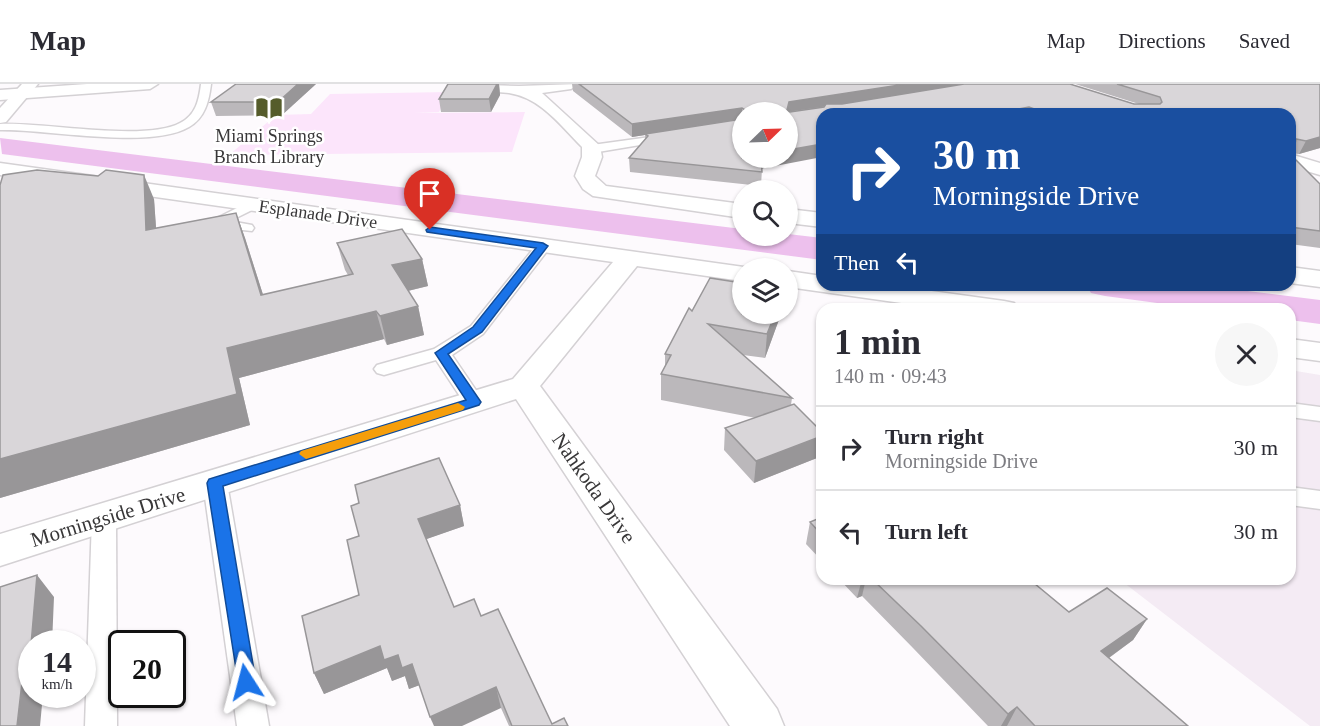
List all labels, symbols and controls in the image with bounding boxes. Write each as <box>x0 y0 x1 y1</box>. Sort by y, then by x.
text: Map <box>30 25 86 56</box>
text: Map <box>1047 29 1085 53</box>
text: Directions <box>1118 29 1206 53</box>
text: Saved <box>1239 29 1290 53</box>
library icon: Miami Springs Branch Library <box>254 93 284 123</box>
north arrow <box>732 102 798 168</box>
map controls <box>732 102 798 324</box>
place label: Miami Springs Branch Library <box>214 126 324 167</box>
icon: right <box>834 132 912 210</box>
text: 30 m <box>933 132 1021 178</box>
pin <box>404 168 455 230</box>
icon: arrive <box>413 177 446 210</box>
button: search <box>732 180 798 246</box>
text: Morningside Drive <box>933 181 1139 211</box>
street label: Esplanade Drive <box>257 196 379 232</box>
icon: left <box>891 246 924 279</box>
text: Then <box>834 250 879 275</box>
button: layers <box>732 258 798 324</box>
text: 1 min <box>834 322 921 362</box>
button: close <box>1215 323 1278 386</box>
text: 140 m · 09:43 <box>834 365 947 387</box>
text: Turn right <box>885 424 984 449</box>
street label: Nahkoda Drive <box>547 428 641 548</box>
icon: right <box>834 432 867 465</box>
text: 30 m <box>1233 435 1278 460</box>
text: Morningside Drive <box>885 450 1038 472</box>
street label: Morningside Drive <box>28 482 188 552</box>
icon: left <box>834 516 867 549</box>
text: Turn left <box>885 519 968 544</box>
text: 30 m <box>1233 519 1278 544</box>
speed limit sign: 20 <box>108 630 186 708</box>
text: 14 <box>42 645 72 678</box>
position arrow <box>214 650 278 714</box>
text: km/h <box>42 676 72 692</box>

